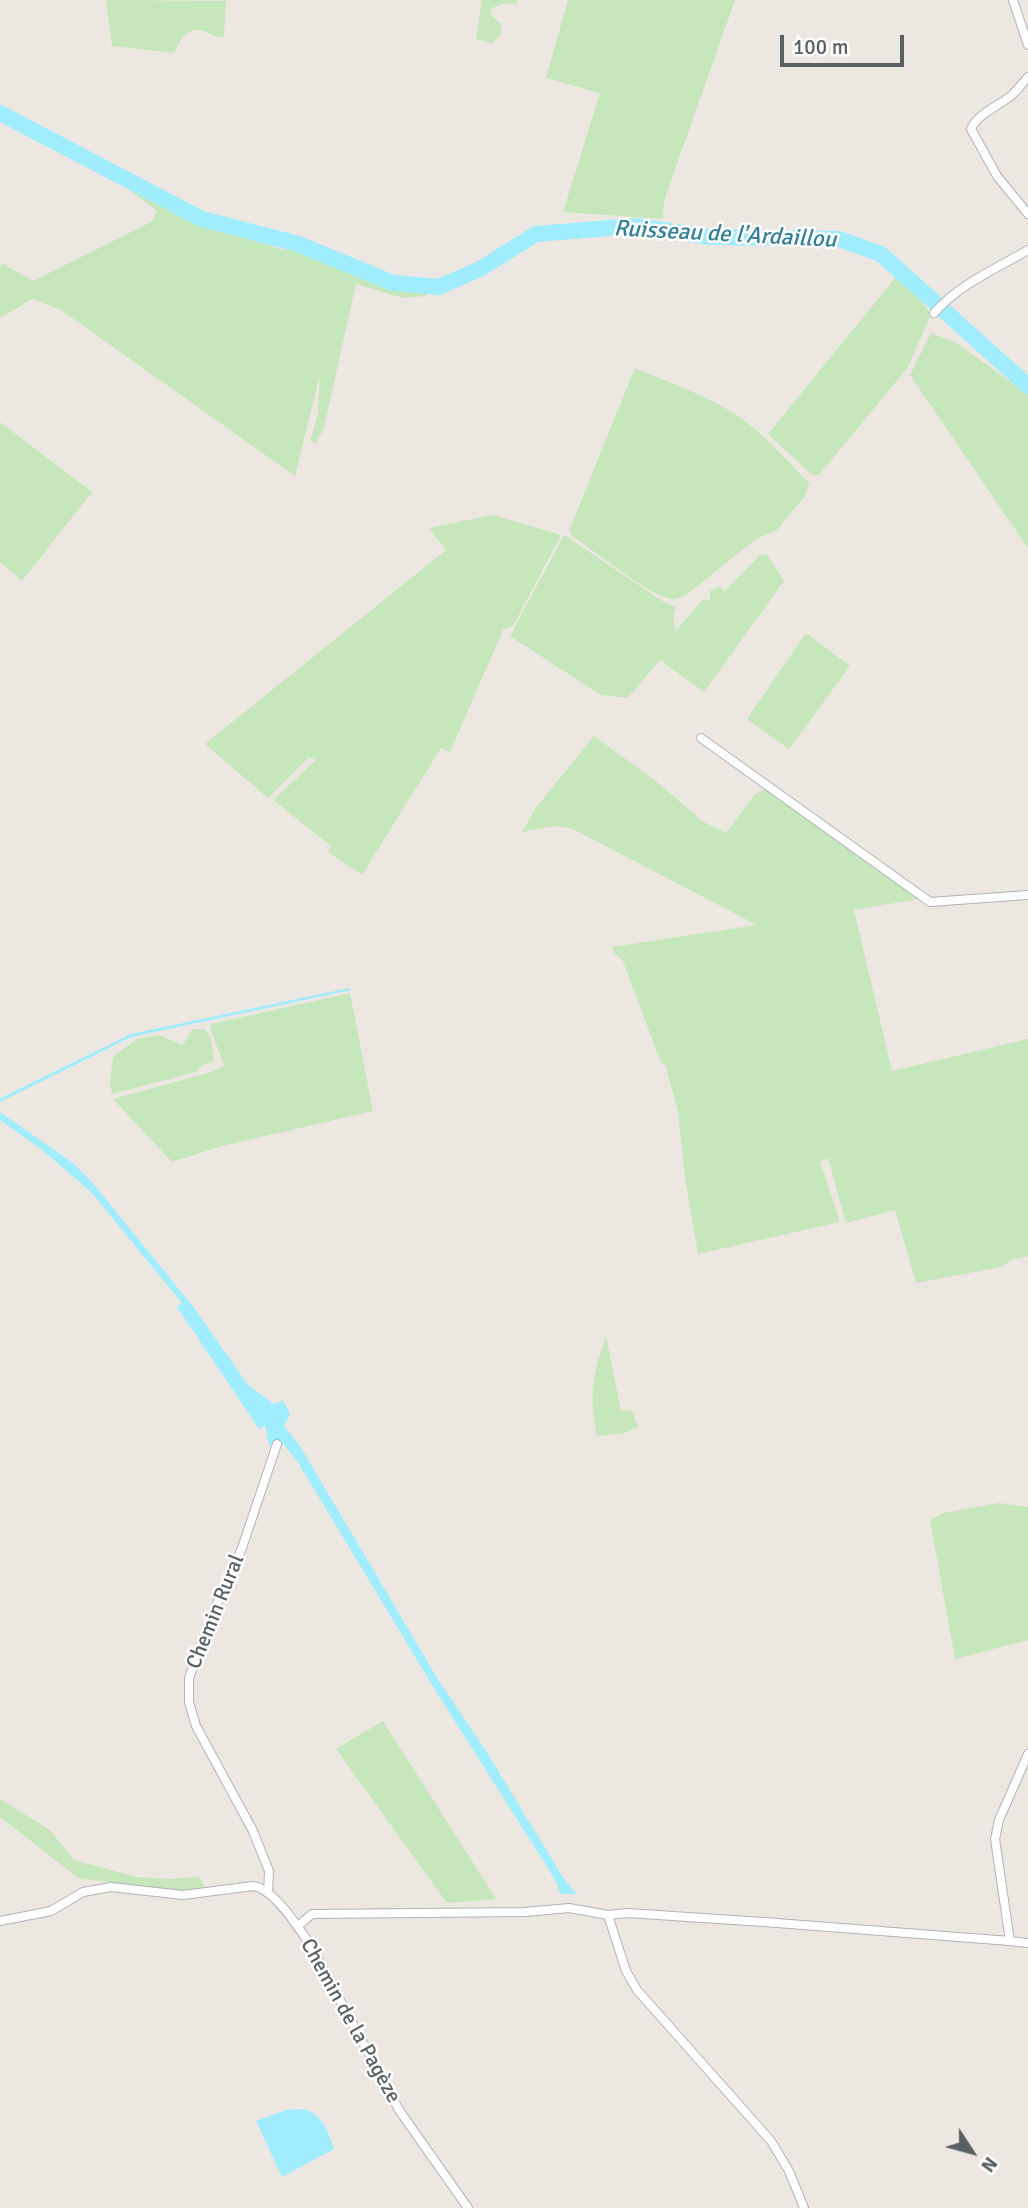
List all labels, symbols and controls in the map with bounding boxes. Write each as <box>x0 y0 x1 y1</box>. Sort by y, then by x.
scale bar <box>783 21 907 65</box>
text: 100 m <box>793 34 848 60</box>
water label: Ruisseau de l'Ardaillou <box>613 215 837 255</box>
street label: Chemin Rural <box>182 1551 250 1673</box>
street label: Chemin de la Pagèze <box>294 1934 406 2108</box>
north arrow <box>937 2117 1007 2187</box>
text: N <box>975 2152 1003 2177</box>

